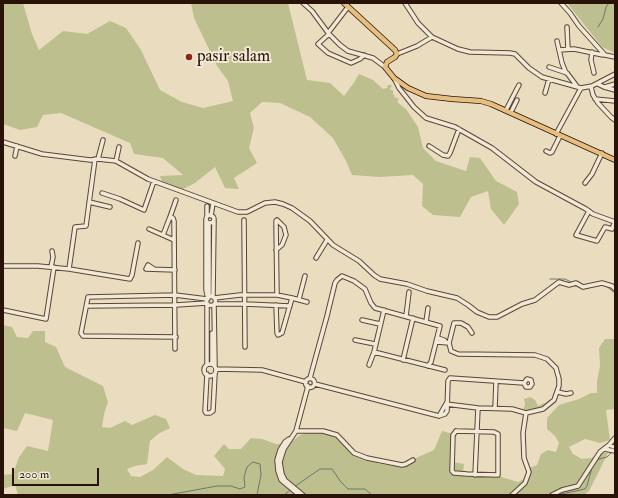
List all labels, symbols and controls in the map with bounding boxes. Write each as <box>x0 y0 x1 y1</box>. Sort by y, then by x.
place label: pasir salam <box>197 47 270 67</box>
marker: pasir salam <box>184 52 194 62</box>
scale bar <box>14 460 101 486</box>
text: 200 m <box>19 467 49 482</box>

